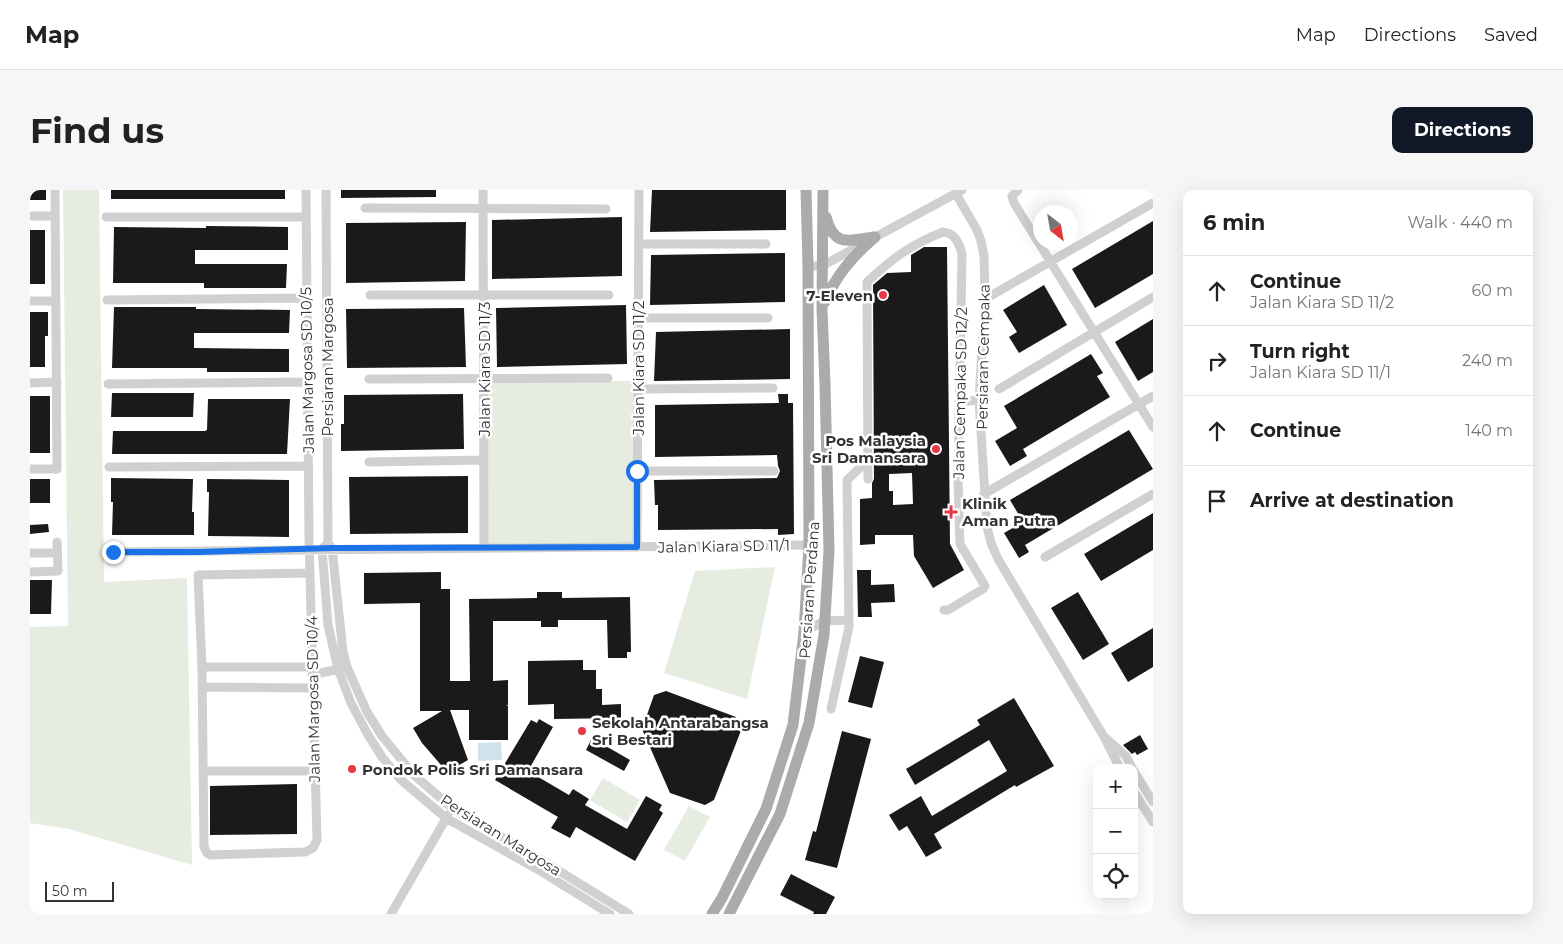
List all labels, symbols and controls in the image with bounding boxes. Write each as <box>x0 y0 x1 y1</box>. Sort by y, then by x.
text: Map <box>25 20 79 49</box>
text: Map <box>1296 24 1336 46</box>
text: Directions <box>1364 24 1456 46</box>
text: Saved <box>1484 24 1538 46</box>
button: Directions <box>1392 107 1533 153</box>
text: Find us <box>30 109 164 152</box>
north arrow <box>1033 205 1078 250</box>
text: 6 min <box>1203 210 1265 235</box>
text: Walk · 440 m <box>1407 213 1513 232</box>
text: Continue <box>1250 270 1341 293</box>
icon: ahead <box>1203 277 1231 305</box>
text: 60 m <box>1471 281 1513 300</box>
street label: Persiaran Cempaka <box>972 284 994 430</box>
place label: 7-Eleven <box>806 286 873 305</box>
street label: Jalan Margosa SD 10/5 <box>296 287 318 454</box>
marker: 7-Eleven <box>877 289 889 301</box>
text: Jalan Kiara SD 11/2 <box>1250 293 1394 312</box>
street label: Persiaran Margosa <box>318 298 337 437</box>
street label: Jalan Kiara SD 11/2 <box>629 301 648 436</box>
street label: Jalan Kiara SD 11/3 <box>475 302 494 437</box>
street label: Jalan Cempaka SD 12/2 <box>949 307 971 480</box>
text: Turn right <box>1250 340 1350 363</box>
icon: right <box>1203 347 1231 375</box>
text: 240 m <box>1462 351 1513 370</box>
text: Jalan Kiara SD 11/1 <box>1250 363 1391 382</box>
icon: ahead <box>1203 417 1231 445</box>
text: Continue <box>1250 419 1341 442</box>
text: 140 m <box>1465 421 1513 440</box>
place label: Pos Malaysia Sri Damansara <box>812 431 926 467</box>
marker: Pos Malaysia Sri Damansara <box>930 443 942 455</box>
route start <box>626 460 649 483</box>
icon: arrive <box>1203 487 1231 515</box>
text: Arrive at destination <box>1250 489 1454 512</box>
place label: Klinik Aman Putra <box>961 494 1056 530</box>
marker: Klinik Aman Putra <box>944 505 958 519</box>
street label: Persiaran Perdana <box>795 521 823 659</box>
street label: Jalan Kiara SD 11/1 <box>657 535 790 557</box>
route end <box>102 541 125 564</box>
street label: Jalan Margosa SD 10/4 <box>302 615 324 783</box>
place label: Sekolah Antarabangsa Sri Bestari <box>592 713 769 749</box>
marker: Sekolah Antarabangsa Sri Bestari <box>576 725 588 737</box>
place label: Pondok Polis Sri Damansara <box>362 760 583 779</box>
marker: Pondok Polis Sri Damansara <box>346 763 358 775</box>
map controls <box>1093 764 1138 899</box>
button: + <box>1093 764 1138 809</box>
street label: Persiaran Margosa <box>437 790 565 880</box>
button: − <box>1093 809 1138 854</box>
button: locate <box>1093 854 1138 899</box>
scale bar <box>45 879 114 902</box>
text: 50 m <box>52 882 88 900</box>

